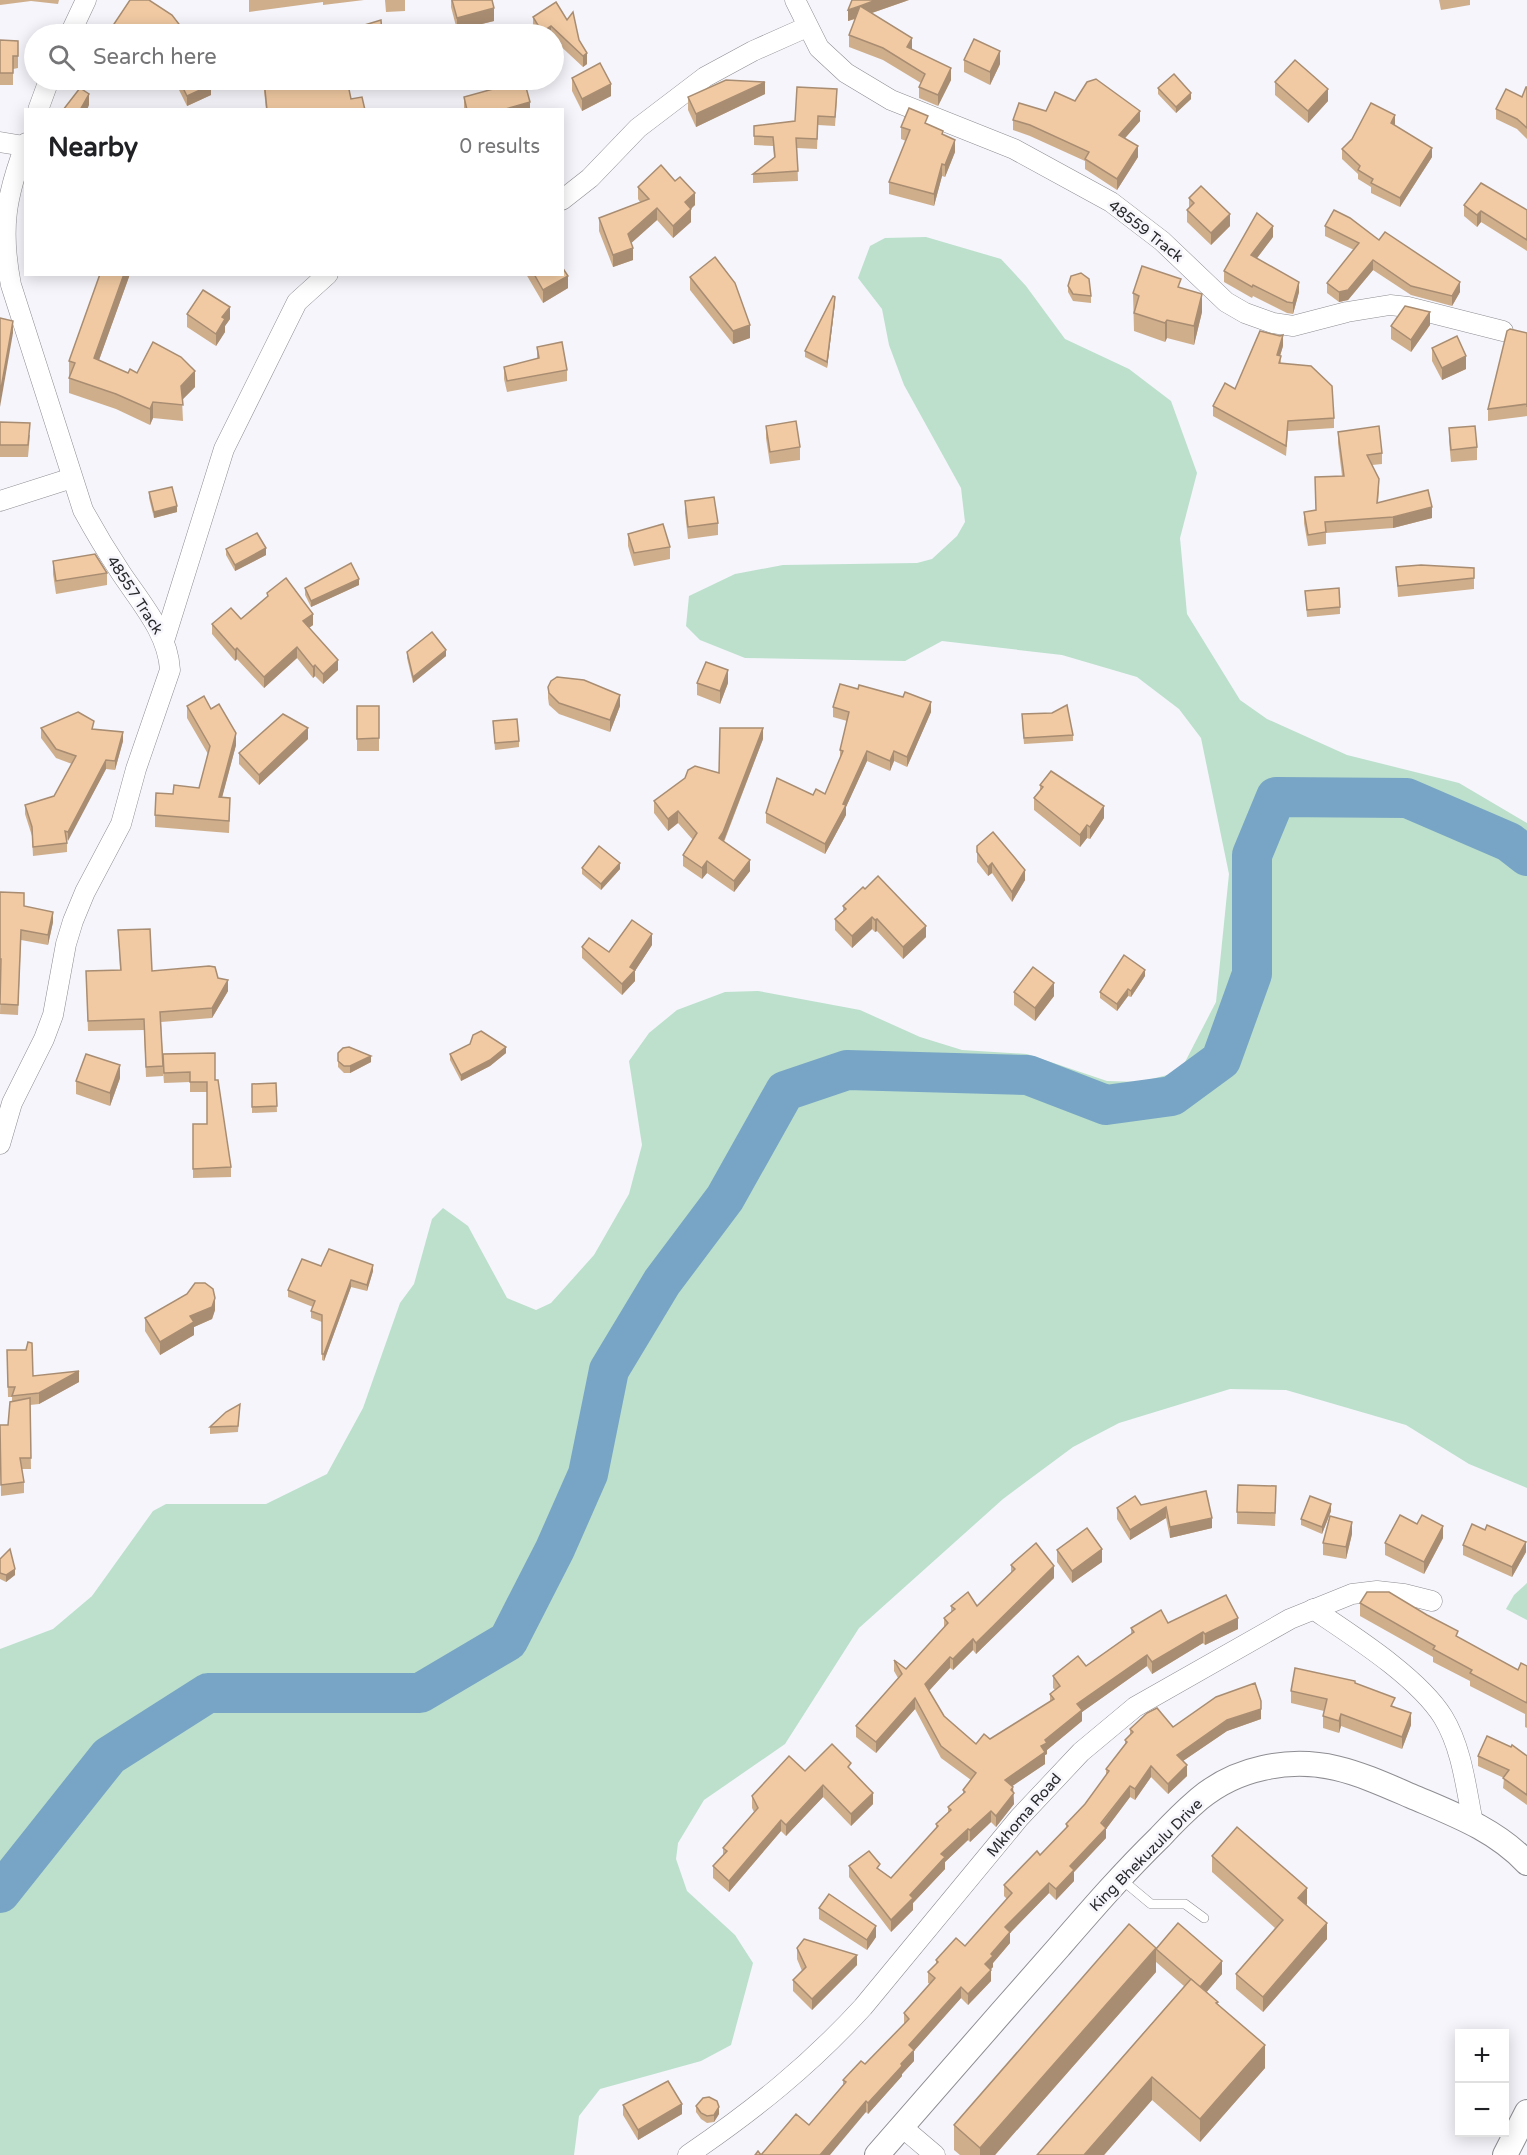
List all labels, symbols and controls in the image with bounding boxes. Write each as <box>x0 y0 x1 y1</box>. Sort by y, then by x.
search box <box>24 24 564 90</box>
icon: search <box>45 41 78 74</box>
text: Search here <box>93 44 217 70</box>
text: Nearby <box>48 132 138 163</box>
text: 0 results <box>460 135 540 159</box>
street label: 48559 Track <box>1105 196 1187 266</box>
street label: 48557 Track <box>103 553 167 637</box>
street label: Mkhoma Road <box>983 1770 1065 1860</box>
street label: King Bhekuzulu Drive <box>1086 1795 1206 1915</box>
map controls <box>1455 2029 1509 2137</box>
button: + <box>1455 2029 1509 2083</box>
button: − <box>1455 2083 1509 2137</box>

